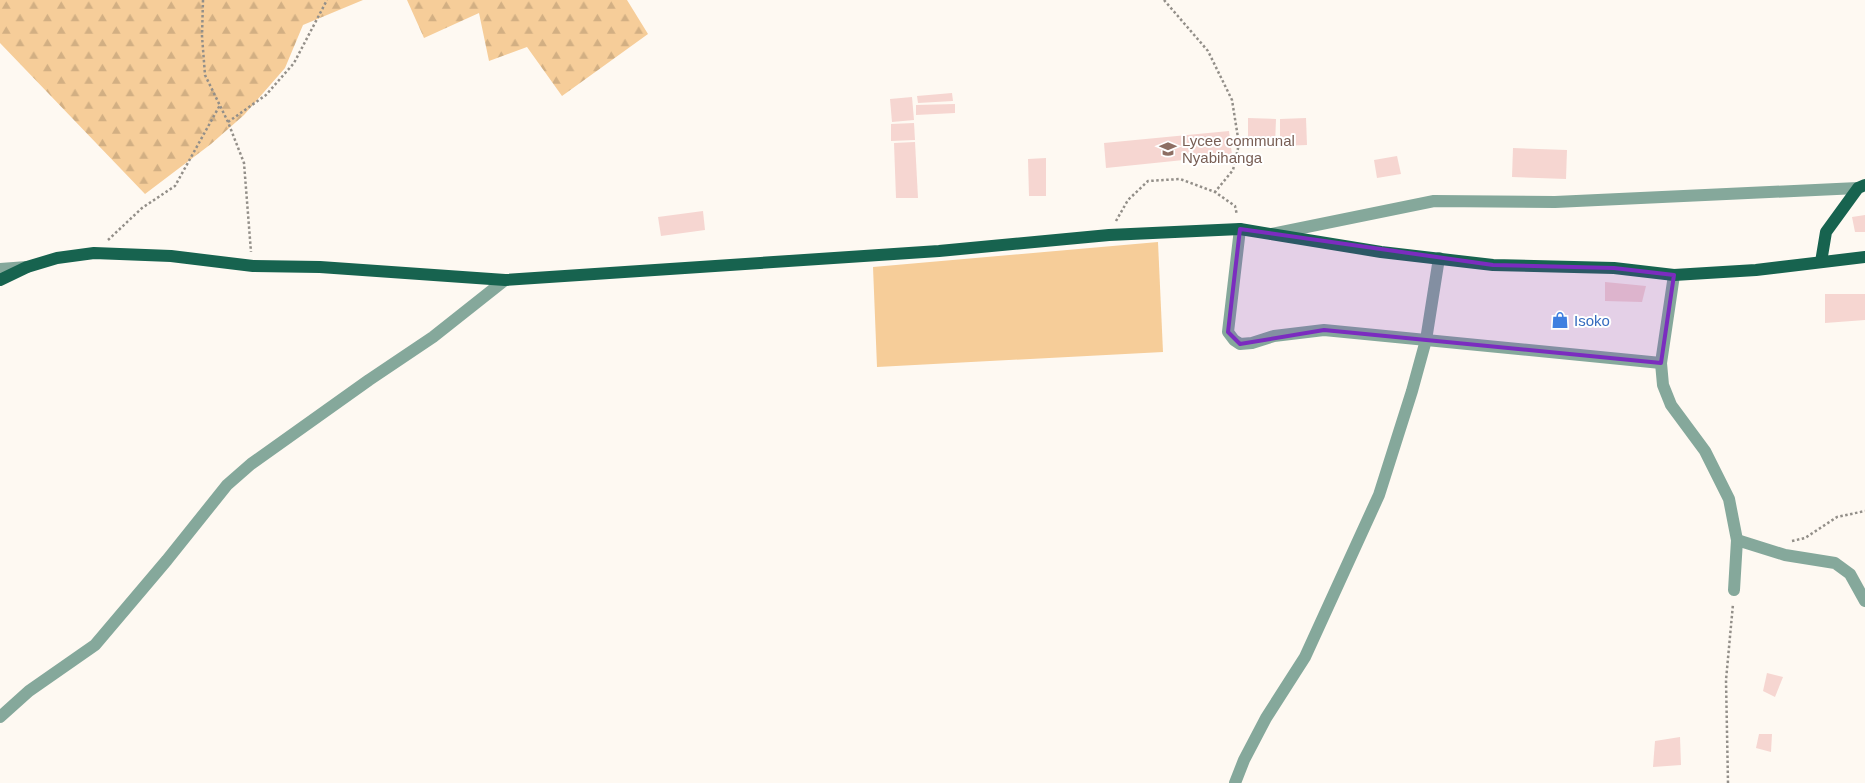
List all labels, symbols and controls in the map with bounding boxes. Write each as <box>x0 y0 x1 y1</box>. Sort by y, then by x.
place label: Lycee communal Nyabihanga <box>1182 132 1295 166</box>
school or university icon: Lycee communal Nyabihanga <box>1158 139 1178 159</box>
shop icon: Isoko <box>1550 310 1570 330</box>
place label: Isoko <box>1574 312 1610 329</box>

